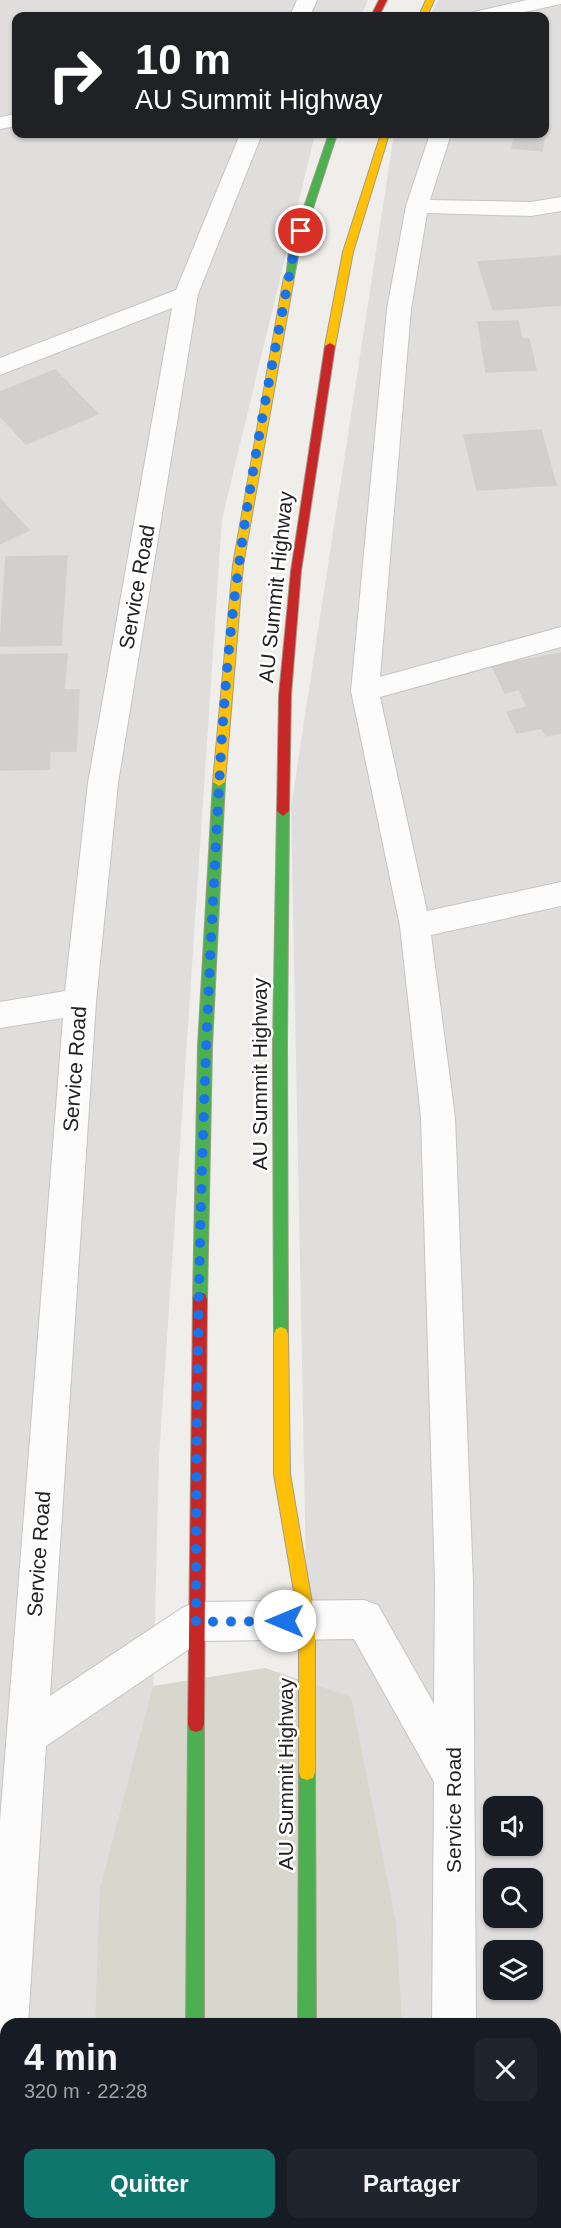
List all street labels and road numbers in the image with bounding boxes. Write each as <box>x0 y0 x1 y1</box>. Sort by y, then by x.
street label: AU Summit Highway <box>254 490 297 684</box>
street label: Service Road <box>114 523 159 651</box>
street label: AU Summit Highway <box>248 977 271 1170</box>
street label: Service Road <box>59 1005 90 1133</box>
street label: Service Road <box>23 1490 54 1618</box>
street label: AU Summit Highway <box>274 1677 297 1870</box>
street label: Service Road <box>442 1747 465 1873</box>

